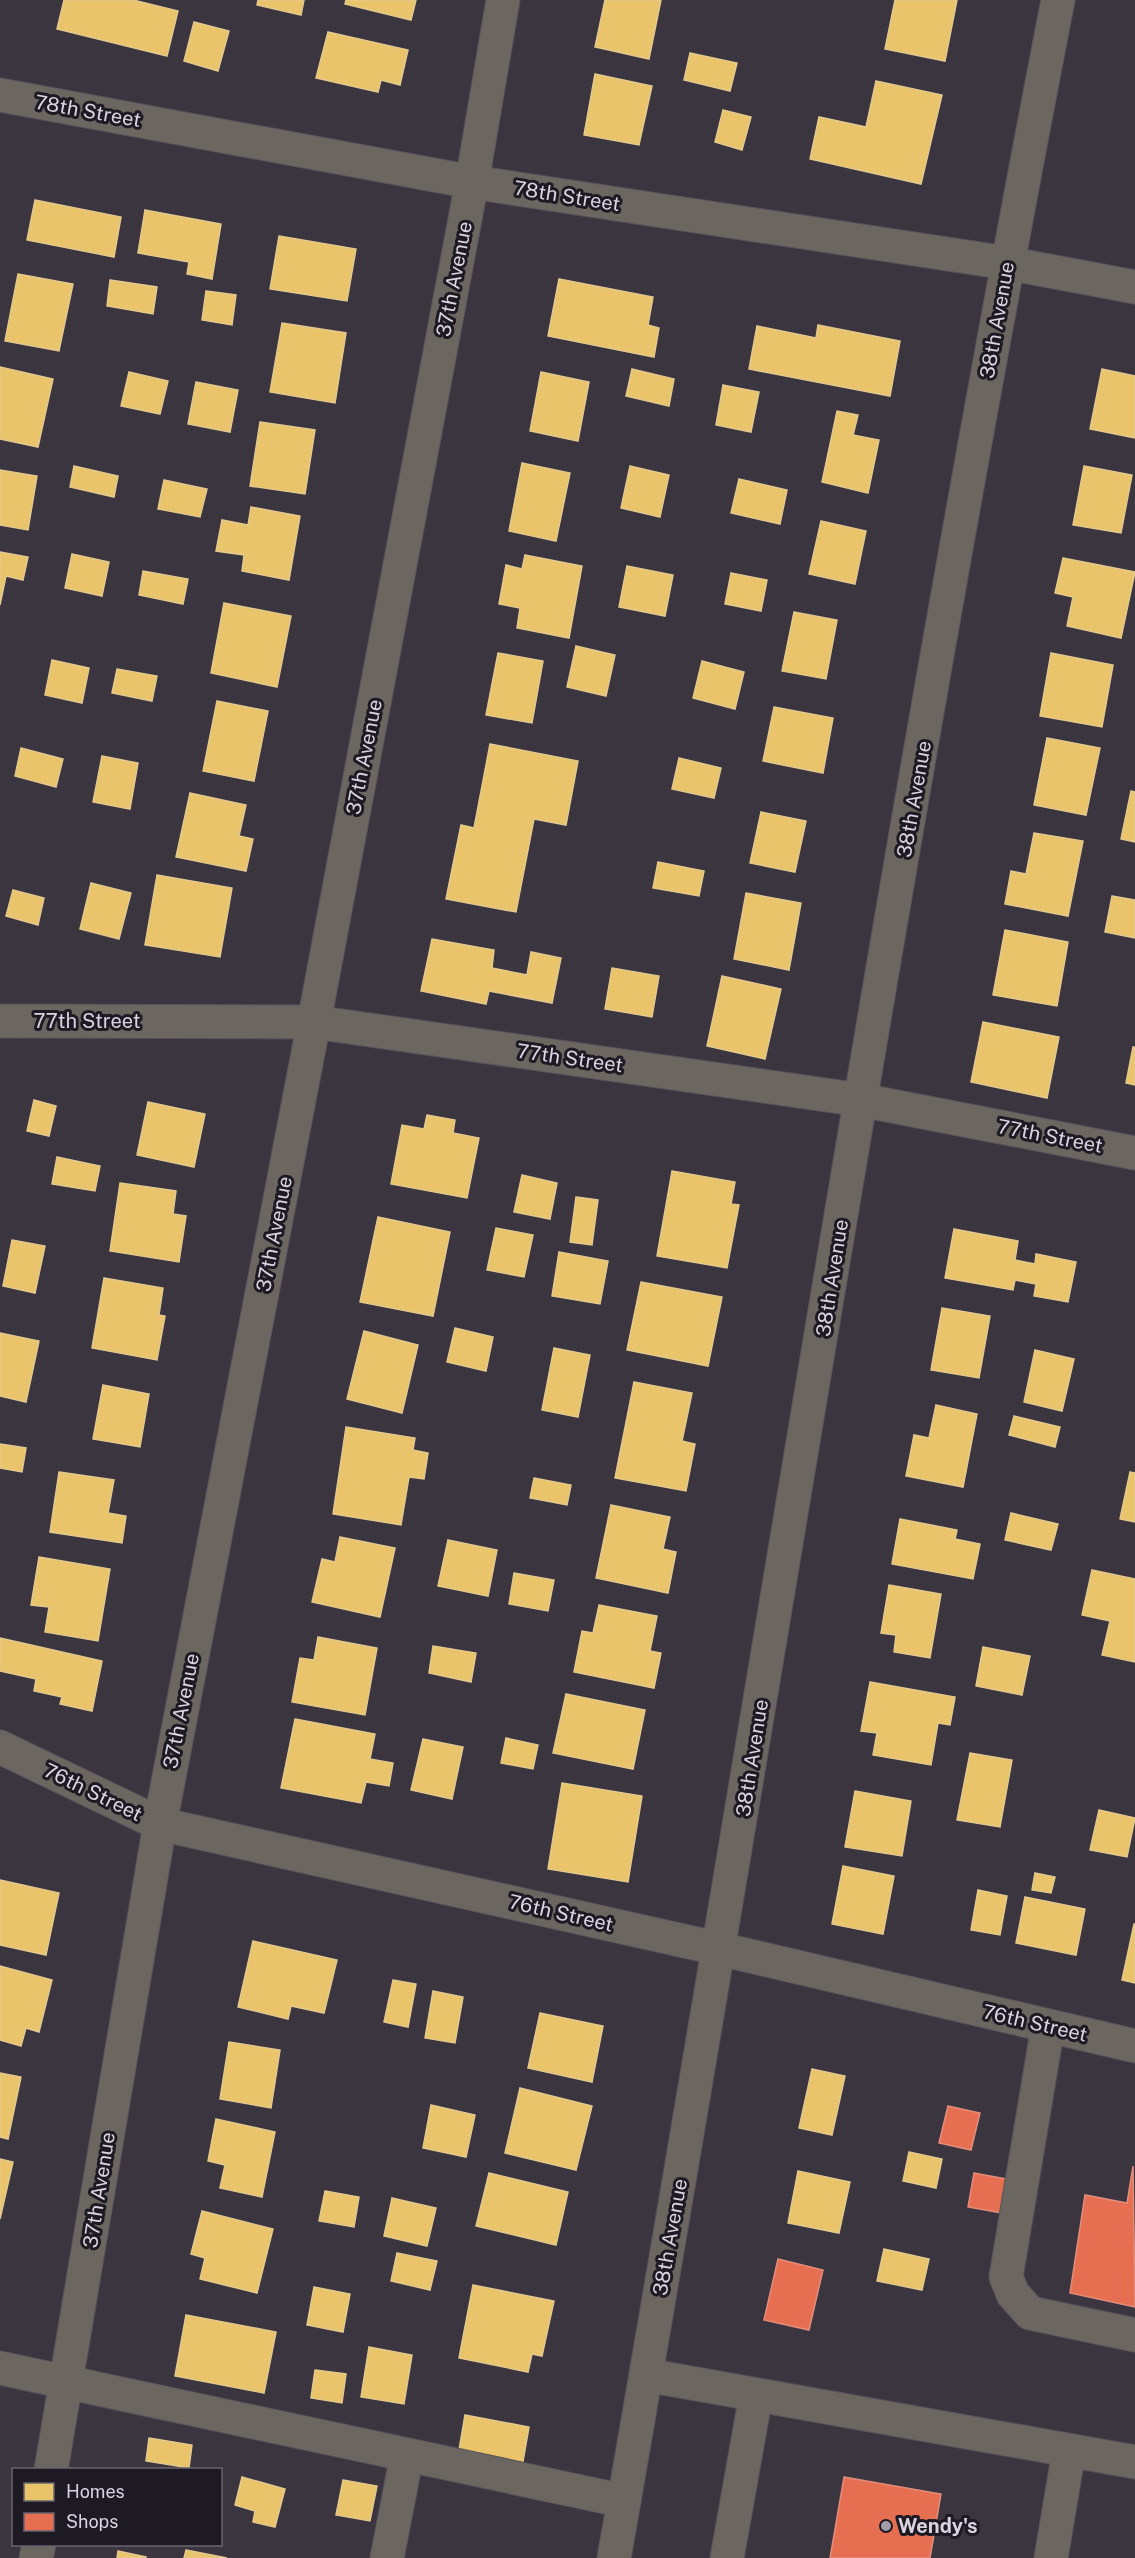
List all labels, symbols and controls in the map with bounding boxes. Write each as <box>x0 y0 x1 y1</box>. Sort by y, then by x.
street label: 78th Street <box>33 90 143 132</box>
street label: 78th Street <box>512 176 622 216</box>
street label: 37th Avenue <box>431 219 477 339</box>
street label: 38th Avenue <box>975 260 1019 380</box>
street label: 37th Avenue <box>341 697 387 817</box>
street label: 38th Avenue <box>892 739 936 859</box>
street label: 77th Street <box>34 1009 140 1033</box>
street label: 77th Street <box>515 1039 625 1077</box>
street label: 77th Street <box>995 1114 1105 1158</box>
street label: 37th Avenue <box>251 1174 297 1294</box>
street label: 38th Avenue <box>811 1218 853 1338</box>
street label: 37th Avenue <box>158 1651 204 1771</box>
street label: 38th Avenue <box>731 1698 773 1818</box>
street label: 76th Street <box>40 1758 146 1826</box>
street label: 76th Street <box>506 1889 616 1937</box>
street label: 76th Street <box>980 1999 1090 2047</box>
street label: 37th Avenue <box>78 2130 120 2250</box>
street label: 38th Avenue <box>648 2177 692 2297</box>
legend <box>12 2468 222 2546</box>
text: Homes <box>66 2481 125 2502</box>
text: Shops <box>66 2511 118 2532</box>
place label: Wendy's <box>898 2514 978 2538</box>
marker: Wendy's <box>879 2519 893 2533</box>

